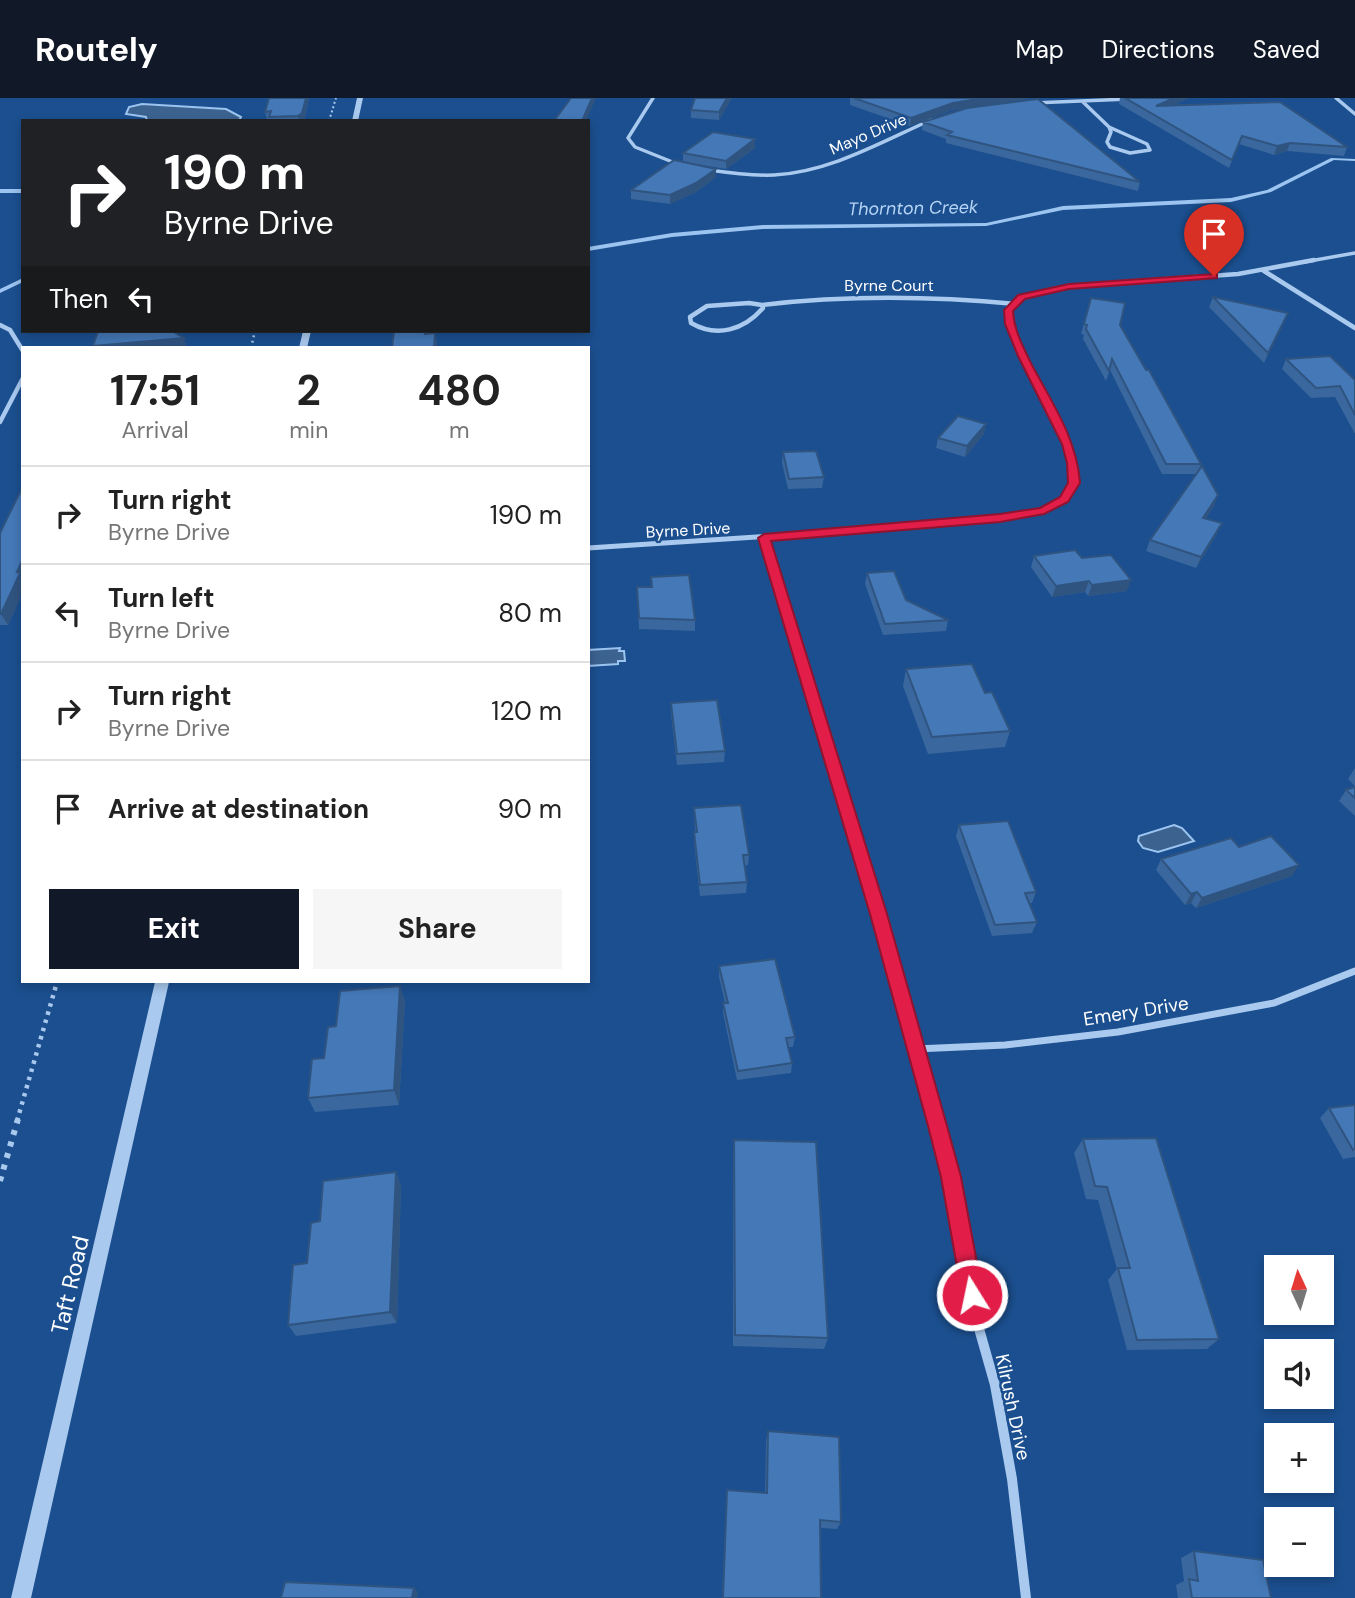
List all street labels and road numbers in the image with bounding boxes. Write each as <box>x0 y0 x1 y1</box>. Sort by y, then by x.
street label: Mayo Drive <box>826 108 910 160</box>
street label: Byrne Court <box>844 275 934 296</box>
street label: Byrne Drive <box>645 517 731 543</box>
street label: Emery Drive <box>1082 990 1190 1032</box>
street label: Taft Road <box>44 1233 96 1337</box>
street label: Kilrush Drive <box>990 1351 1036 1463</box>

